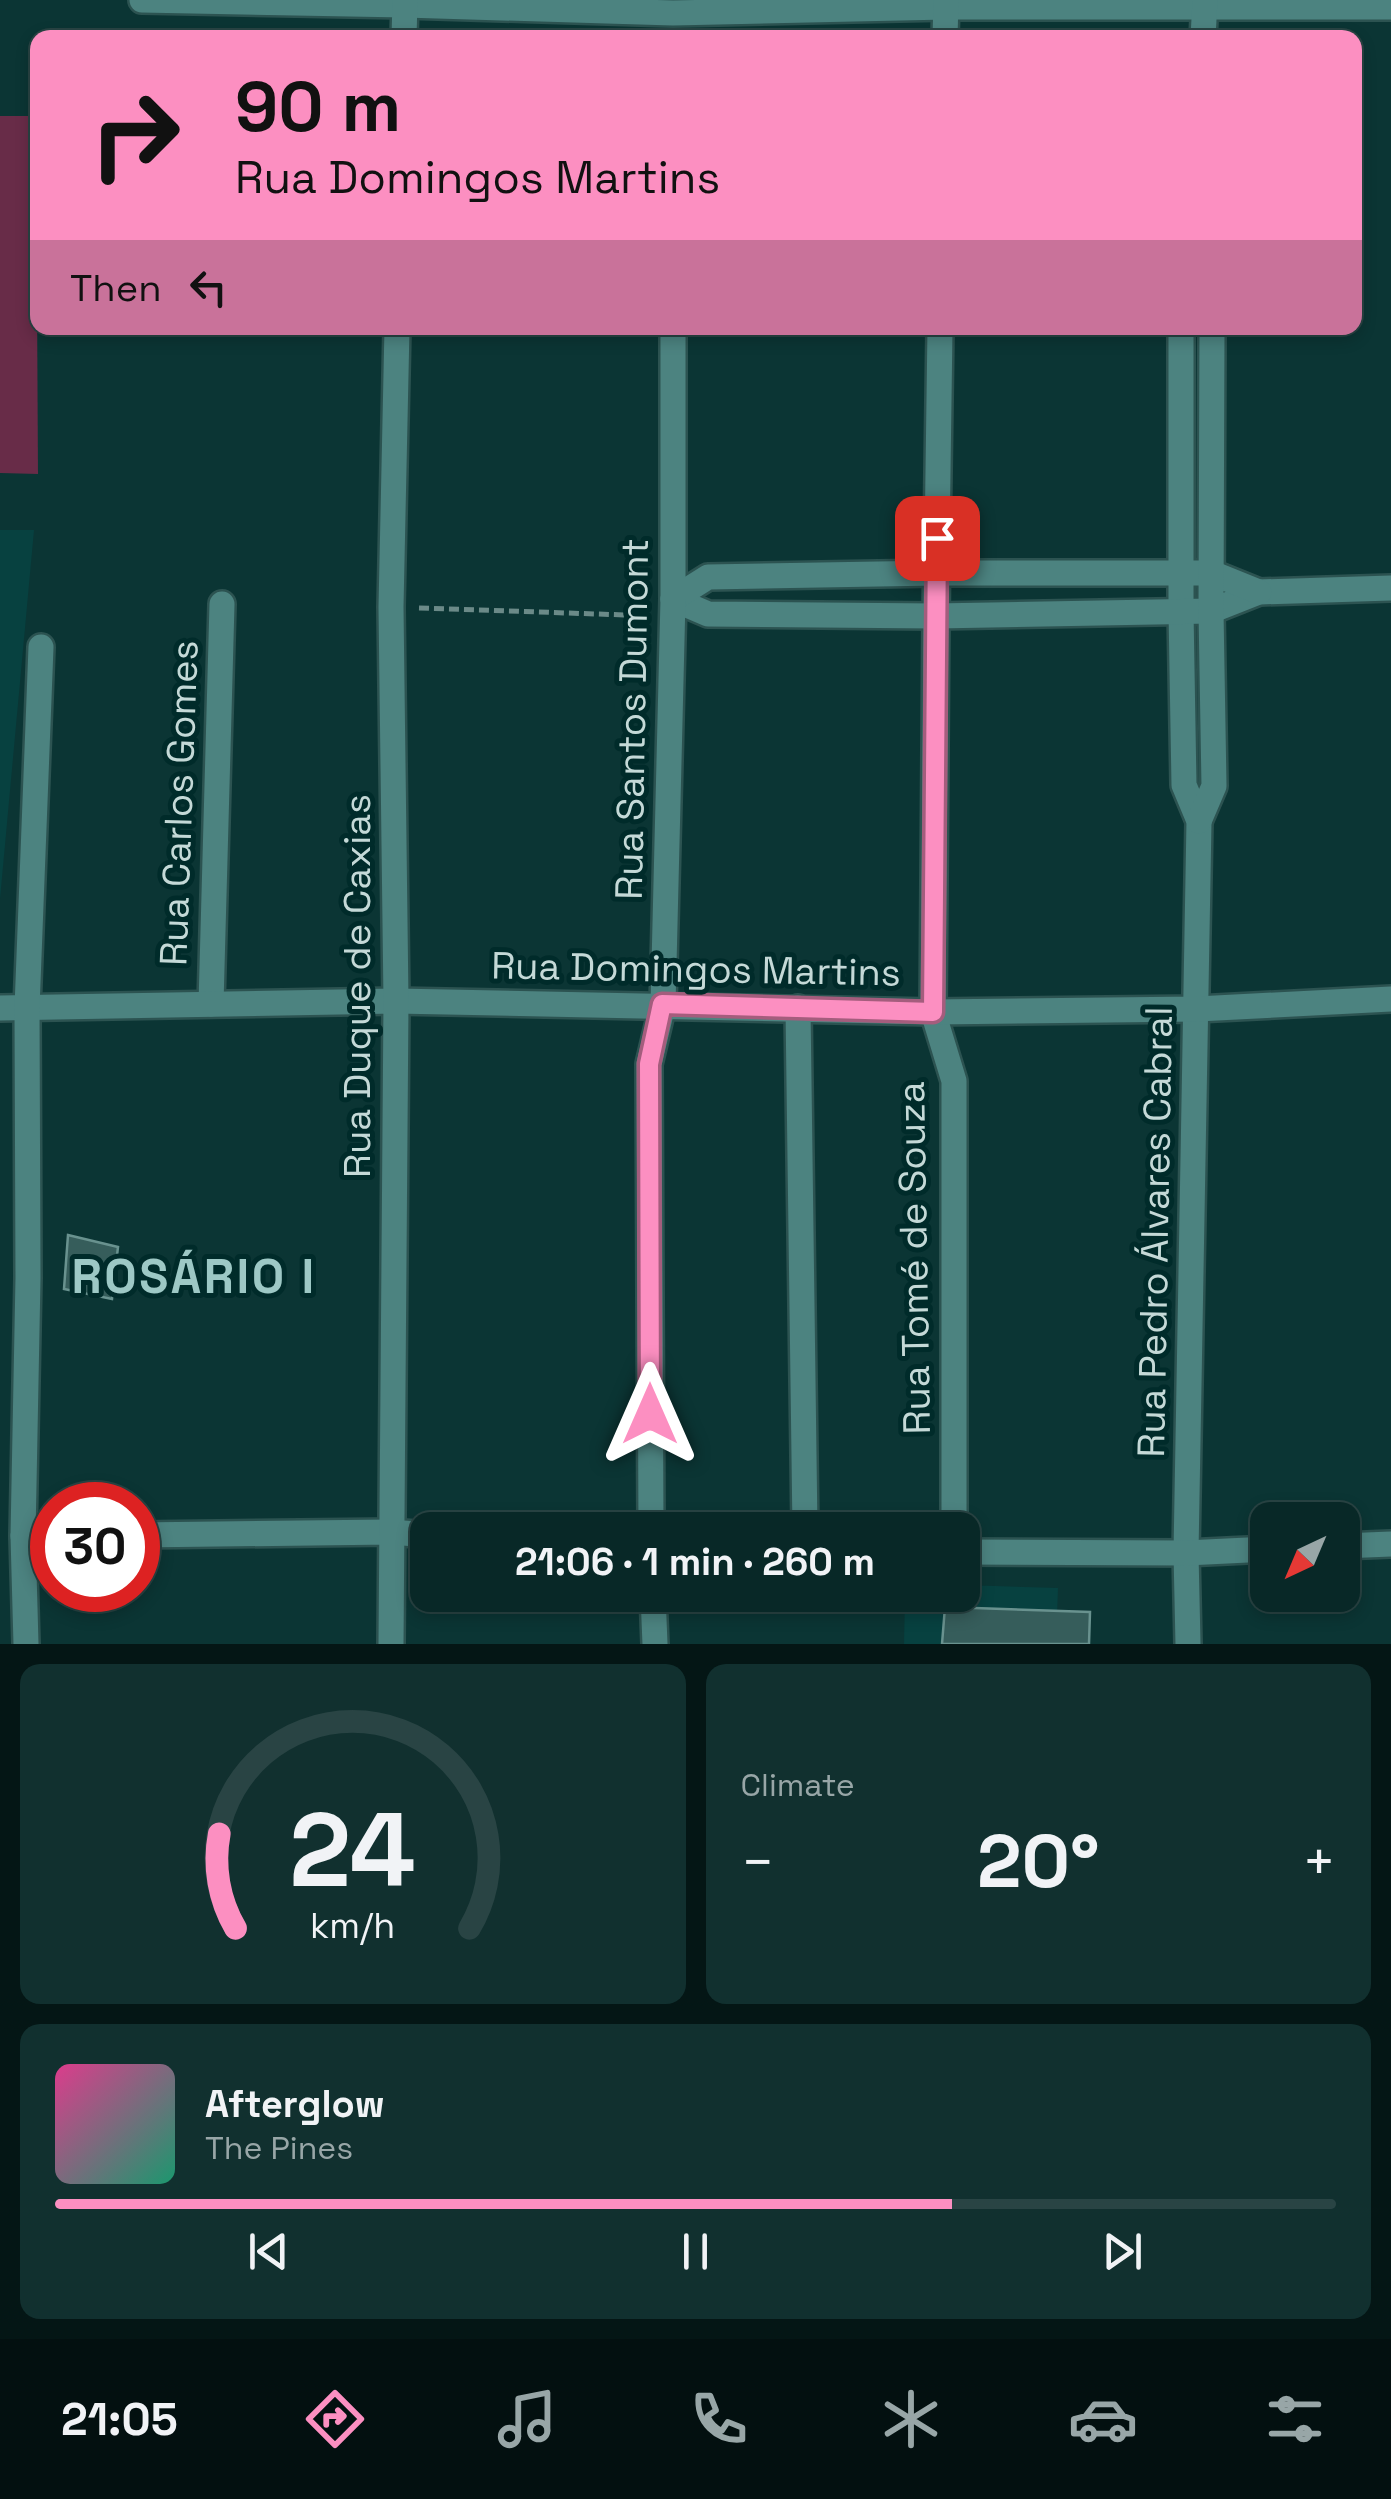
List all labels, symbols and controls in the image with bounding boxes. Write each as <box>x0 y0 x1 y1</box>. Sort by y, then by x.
text: 90 m <box>235 62 401 151</box>
icon: right <box>70 70 200 200</box>
text: Rua Domingos Martins <box>235 149 720 206</box>
icon: left <box>181 260 236 315</box>
text: Then <box>70 264 161 312</box>
pin <box>895 496 980 581</box>
icon: arrive <box>910 511 965 566</box>
street label: Rua Santos Dumont <box>605 538 659 900</box>
street label: Rua Carlos Gomes <box>149 639 209 967</box>
street label: Rua Duque de Caxias <box>333 794 381 1178</box>
street label: Rua Domingos Martins <box>491 941 901 997</box>
street label: Rua Pedro Álvares Cabral <box>1127 1006 1183 1458</box>
street label: Rua Tomé de Souza <box>887 1081 941 1435</box>
district label: ROSÁRIO I <box>71 1246 317 1307</box>
position arrow <box>598 1362 702 1466</box>
speed limit sign: 30 <box>30 1482 160 1612</box>
north arrow <box>1250 1502 1360 1612</box>
map controls <box>1250 1502 1360 1612</box>
text: 21:06 · 1 min · 260 m <box>515 1538 875 1586</box>
text: Climate <box>741 1765 855 1805</box>
text: 24 <box>290 1784 416 1916</box>
text: 20° <box>977 1813 1100 1909</box>
text: − <box>741 1827 775 1897</box>
text: + <box>1302 1827 1336 1897</box>
text: km/h <box>310 1903 395 1948</box>
text: Afterglow <box>205 2080 385 2128</box>
text: The Pines <box>205 2128 353 2168</box>
icon: previous <box>241 2224 296 2279</box>
icon: pause <box>668 2224 723 2279</box>
icon: next <box>1095 2224 1150 2279</box>
icon: directions <box>300 2384 370 2454</box>
icon: music <box>492 2384 562 2454</box>
icon: phone <box>684 2384 754 2454</box>
icon: climate <box>876 2384 946 2454</box>
icon: car <box>1068 2384 1138 2454</box>
icon: filters <box>1260 2384 1330 2454</box>
text: 21:05 <box>61 2391 178 2448</box>

